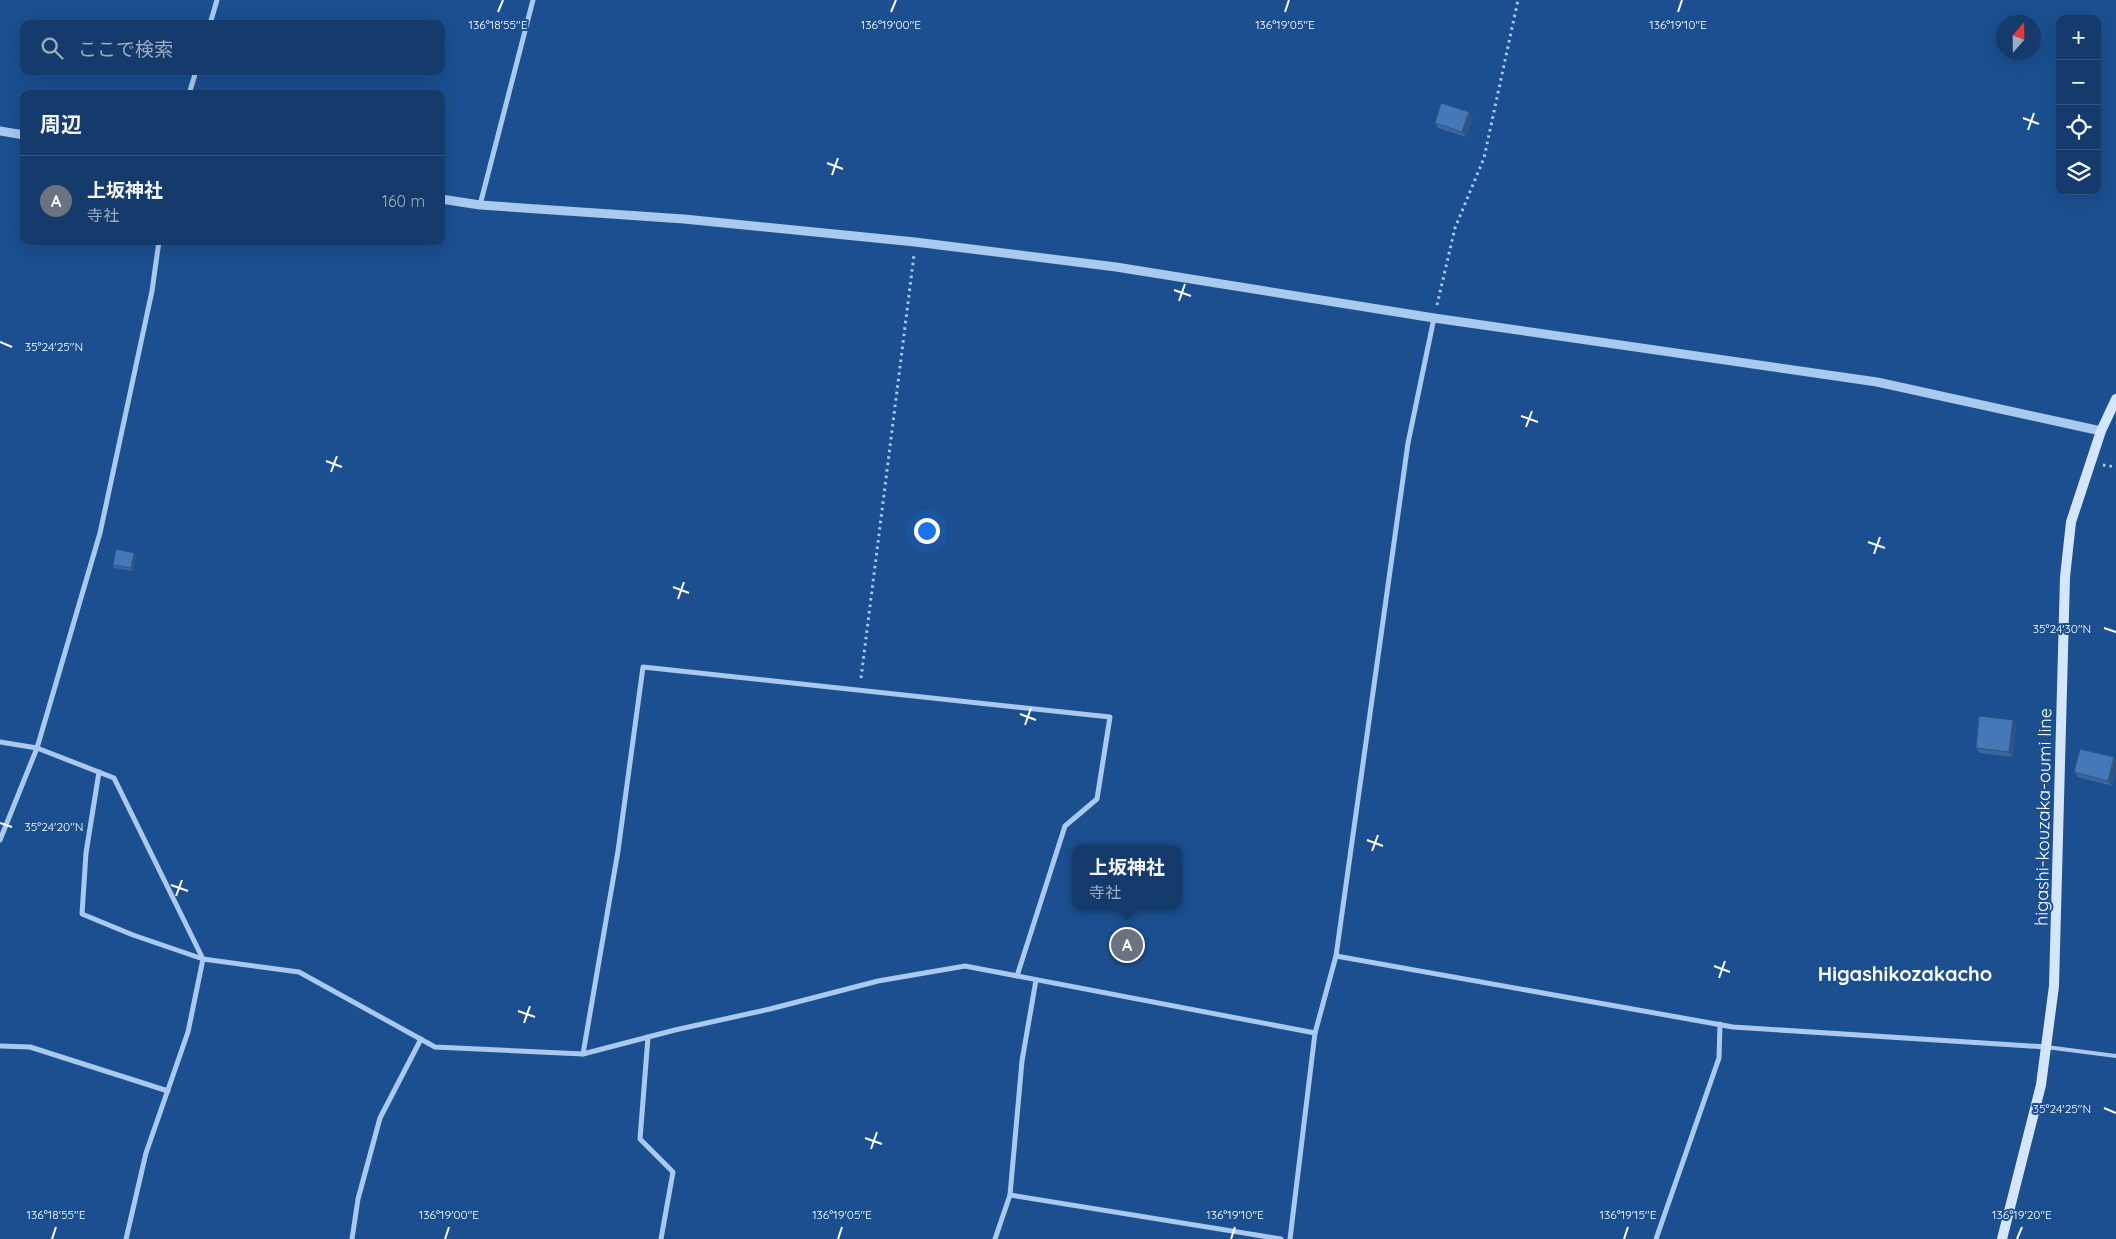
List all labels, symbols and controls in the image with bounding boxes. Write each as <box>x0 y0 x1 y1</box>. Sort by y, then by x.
north arrow <box>1996 15 2041 60</box>
map controls <box>2056 15 2101 195</box>
button: + <box>2056 15 2101 60</box>
text: 136°18'55"E <box>469 17 528 32</box>
text: 136°19'00"E <box>861 17 921 32</box>
text: 136°19'05"E <box>1255 17 1315 32</box>
text: 136°19'10"E <box>1649 17 1707 32</box>
search box <box>20 20 445 75</box>
icon: search <box>38 34 66 62</box>
text: ここで検索 <box>78 37 173 61</box>
button: − <box>2056 60 2101 105</box>
button: locate <box>2056 105 2101 150</box>
text: 周辺 <box>40 111 82 137</box>
button: layers <box>2056 150 2101 195</box>
text: 上坂神社 <box>87 178 163 202</box>
text: A <box>51 191 61 211</box>
text: 160 m <box>382 191 425 211</box>
text: 寺社 <box>87 205 119 225</box>
text: 35°24'25"N <box>25 339 83 354</box>
your location <box>914 518 940 544</box>
text: 35°24'30"N <box>2033 621 2091 636</box>
street label: higashi-kouzaka-oumi line <box>2030 708 2056 926</box>
text: 35°24'20"N <box>24 819 84 834</box>
popup <box>1072 845 1182 910</box>
text: 上坂神社 <box>1089 855 1165 879</box>
text: 寺社 <box>1089 882 1121 902</box>
pin: A <box>1111 926 1143 964</box>
district label: Higashikozakacho <box>1818 961 1992 986</box>
text: 35°24'25"N <box>2033 1101 2091 1116</box>
text: 136°18'55"E <box>27 1207 86 1222</box>
text: 136°19'00"E <box>419 1207 479 1222</box>
text: 136°19'05"E <box>812 1207 872 1222</box>
text: 136°19'10"E <box>1206 1207 1264 1222</box>
text: 136°19'15"E <box>1599 1207 1657 1222</box>
text: 136°19'20"E <box>1992 1207 2052 1222</box>

